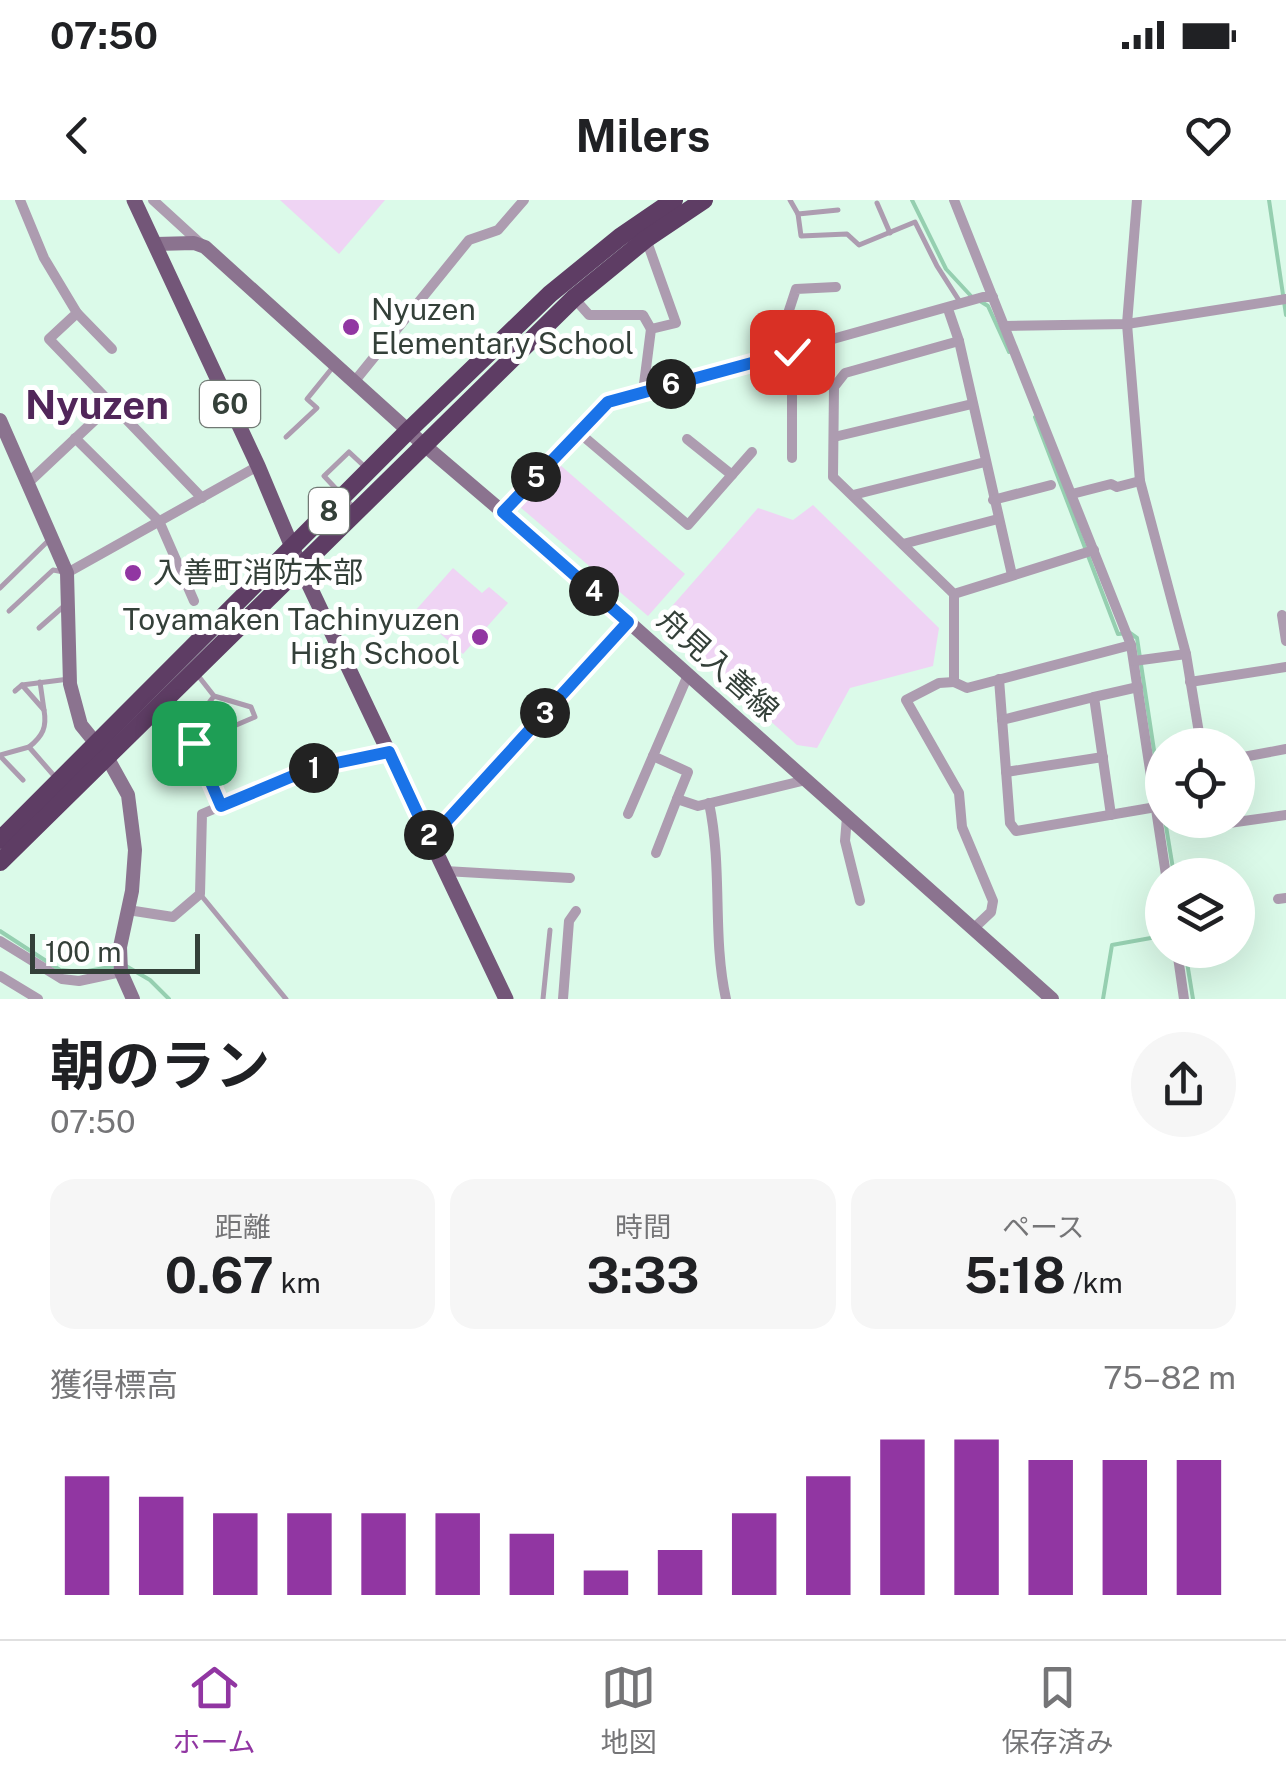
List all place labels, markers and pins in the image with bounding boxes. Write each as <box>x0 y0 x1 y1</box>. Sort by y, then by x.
place label: Nyuzen Elementary School <box>371 291 634 361</box>
pin <box>750 310 835 395</box>
marker: Nyuzen Elementary School <box>340 316 362 338</box>
pin: 6 <box>646 359 696 409</box>
pin: 5 <box>511 452 561 502</box>
place label: 入善町消防本部 <box>153 554 363 590</box>
marker: 入善町消防本部 <box>122 562 144 584</box>
pin: 4 <box>569 566 619 616</box>
place label: Toyamaken Tachinyuzen High School <box>122 601 460 671</box>
marker: Toyamaken Tachinyuzen High School <box>469 626 491 648</box>
pin: 3 <box>520 688 570 738</box>
pin <box>152 701 237 786</box>
pin: 1 <box>289 743 339 793</box>
pin: 2 <box>404 810 454 860</box>

